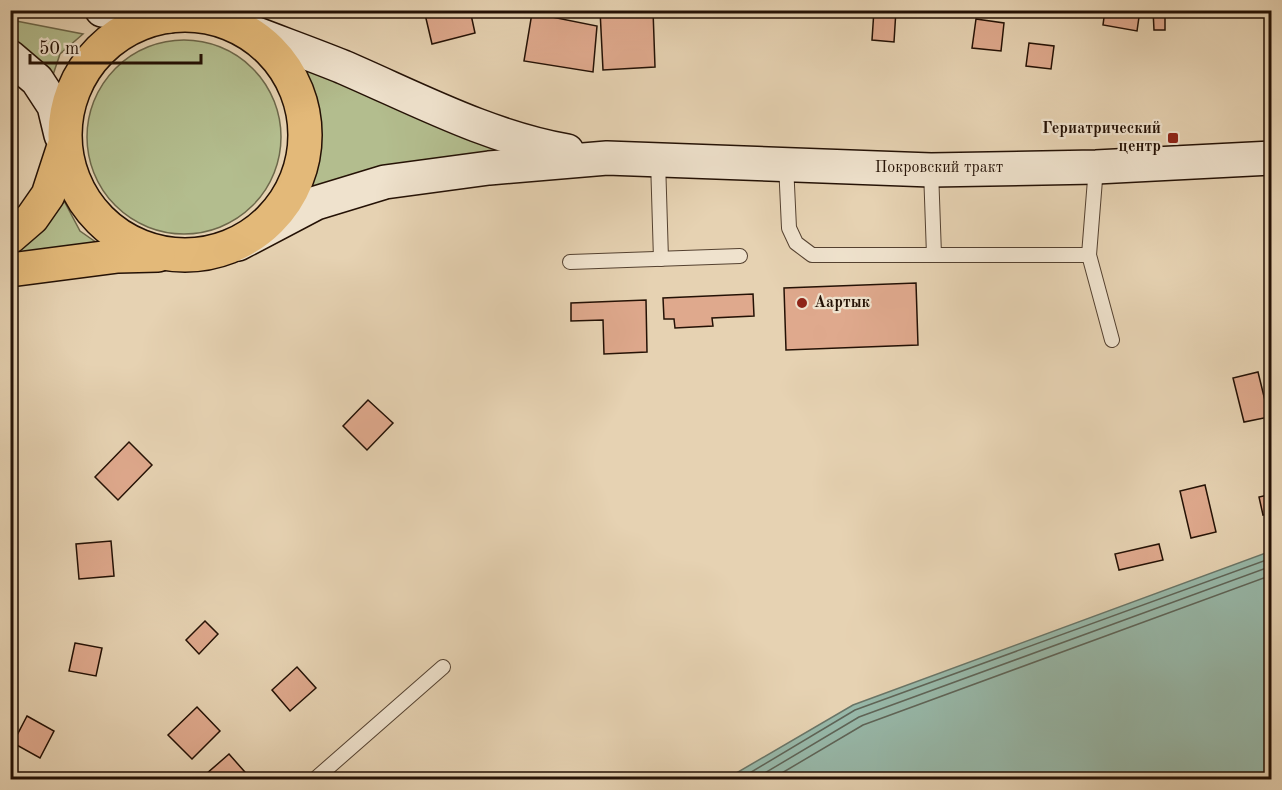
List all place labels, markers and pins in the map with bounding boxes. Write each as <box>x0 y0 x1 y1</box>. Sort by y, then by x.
place label: Гериатрический центр <box>1042 121 1161 155</box>
marker: Гериатрический центр <box>1166 131 1180 145</box>
place label: Аартык <box>814 295 871 311</box>
marker: Аартык <box>795 296 809 310</box>

